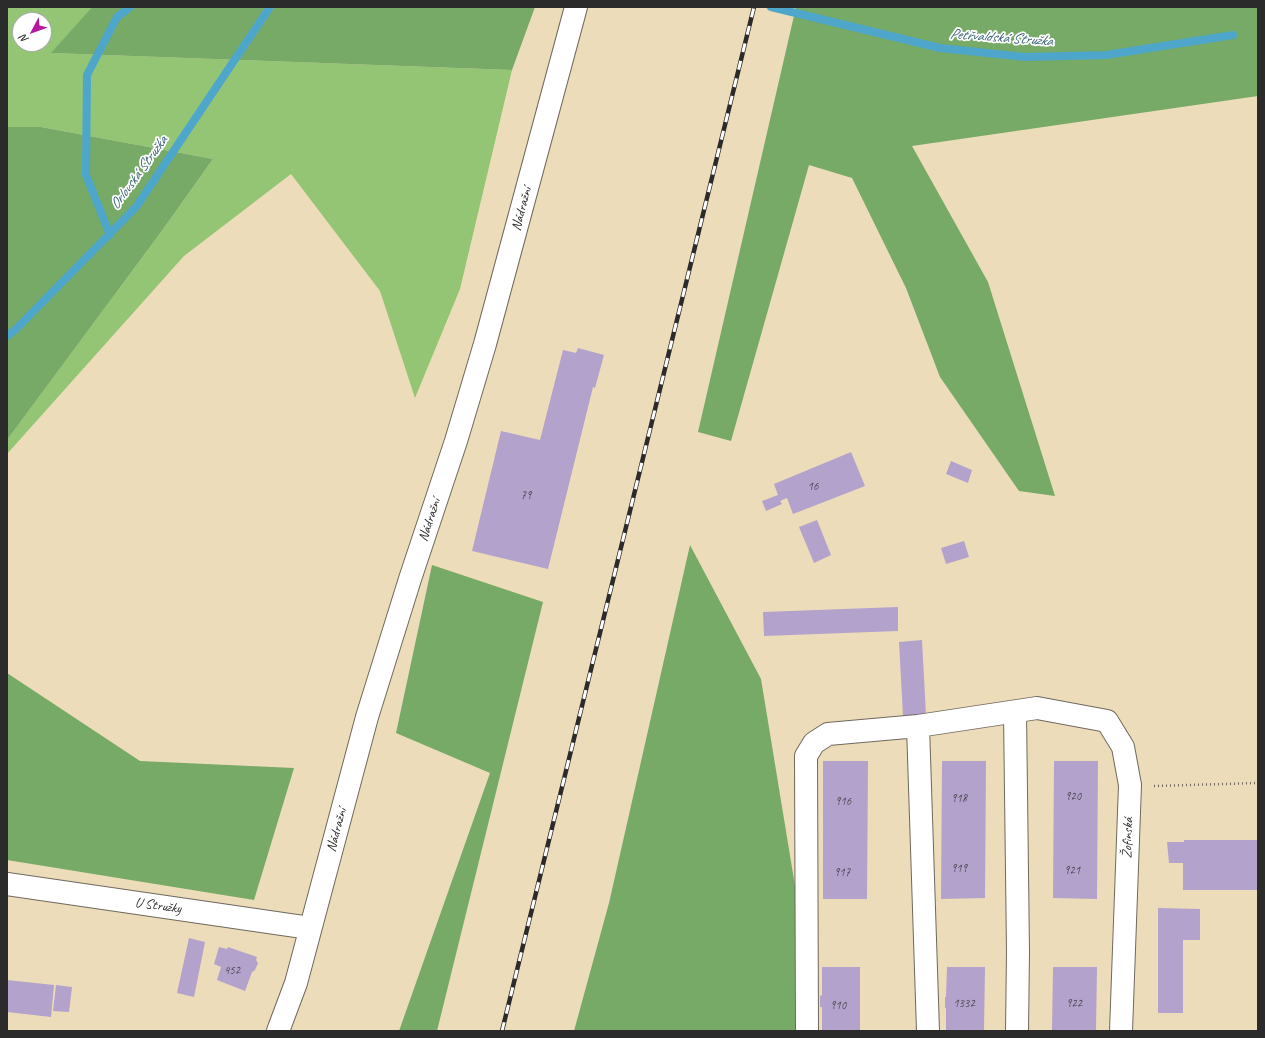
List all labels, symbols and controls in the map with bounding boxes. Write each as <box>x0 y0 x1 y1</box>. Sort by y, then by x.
north arrow <box>12 12 52 52</box>
water label: Petřvaldská Stružka <box>949 25 1053 51</box>
text: N <box>16 32 31 46</box>
water label: Orlovská Stružka <box>106 133 172 213</box>
street label: Nádražní <box>508 185 536 233</box>
house number: 16 <box>808 480 818 494</box>
house number: 79 <box>521 489 531 503</box>
street label: Nádražní <box>415 496 445 544</box>
house number: 920 <box>1065 790 1081 804</box>
house number: 918 <box>951 792 967 806</box>
house number: 916 <box>835 795 851 809</box>
street label: Nádražní <box>323 806 351 854</box>
street label: Žofinská <box>1119 817 1137 859</box>
house number: 919 <box>951 862 967 876</box>
house number: 921 <box>1064 864 1080 878</box>
house number: 917 <box>834 866 850 880</box>
street label: U Stružky <box>134 894 182 918</box>
house number: 452 <box>224 964 240 978</box>
house number: 1332 <box>953 997 975 1011</box>
house number: 922 <box>1066 997 1082 1011</box>
house number: 910 <box>830 999 846 1013</box>

